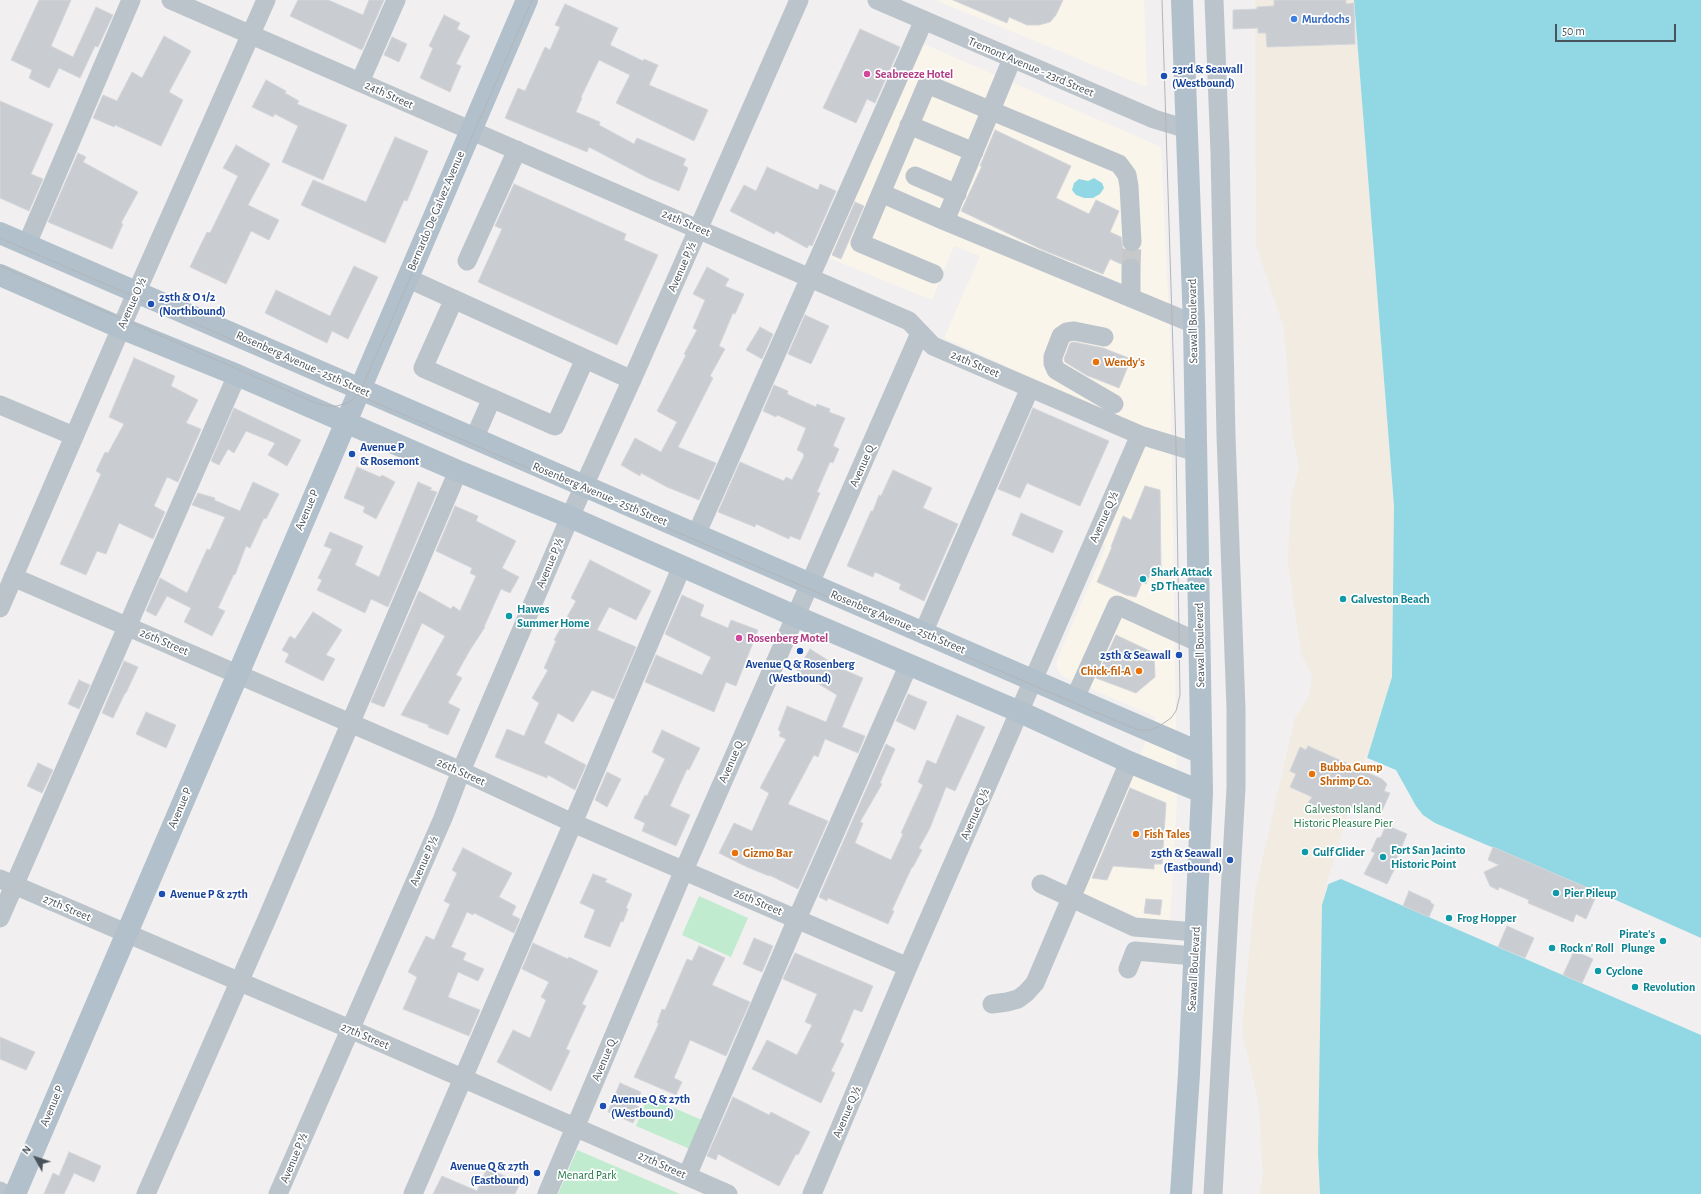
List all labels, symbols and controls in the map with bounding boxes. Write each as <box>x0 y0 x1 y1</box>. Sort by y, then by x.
place label: Murdochs <box>1302 12 1350 26</box>
marker: Murdochs <box>1289 14 1299 24</box>
scale bar <box>1557 16 1678 42</box>
text: 50 m <box>1562 25 1585 37</box>
street label: Tremont Avenue - 23rd Street <box>966 34 1096 100</box>
place label: 23rd & Seawall (Westbound) <box>1172 62 1243 90</box>
place label: Seabreeze Hotel <box>875 67 953 81</box>
marker: Seabreeze Hotel <box>862 69 872 79</box>
marker: 23rd & Seawall (Westbound) <box>1159 71 1169 81</box>
street label: 24th Street <box>363 78 415 112</box>
street label: Bernardo De Galvez Avenue <box>404 149 468 273</box>
street label: 24th Street <box>659 206 713 240</box>
street label: Avenue P ½ <box>665 240 699 294</box>
street label: Avenue O ½ <box>114 275 150 331</box>
street label: Seawall Boulevard <box>1185 278 1201 364</box>
place label: 25th & O 1/2 (Northbound) <box>159 290 226 318</box>
marker: 25th & O 1/2 (Northbound) <box>146 299 156 309</box>
street label: Rosenberg Avenue - 25th Street <box>234 328 372 400</box>
street label: 24th Street <box>948 347 1002 381</box>
place label: Wendy's <box>1104 355 1145 369</box>
marker: Wendy's <box>1091 357 1101 367</box>
place label: Avenue P & Rosemont <box>360 440 419 468</box>
street label: Avenue Q <box>846 443 878 489</box>
marker: Avenue P & Rosemont <box>347 449 357 459</box>
street label: Rosenberg Avenue - 25th Street <box>530 459 670 529</box>
street label: Avenue P <box>292 487 322 533</box>
street label: Avenue Q ½ <box>1086 489 1122 545</box>
street label: Avenue P ½ <box>533 536 567 590</box>
place label: Shark Attack 5D Theatee <box>1151 565 1212 593</box>
marker: Shark Attack 5D Theatee <box>1138 574 1148 584</box>
street label: Rosenberg Avenue - 25th Street <box>828 587 968 657</box>
place label: Galveston Beach <box>1351 592 1430 606</box>
marker: Galveston Beach <box>1338 594 1348 604</box>
place label: Hawes Summer Home <box>517 602 589 630</box>
street label: Seawall Boulevard <box>1192 602 1208 688</box>
marker: Hawes Summer Home <box>504 611 514 621</box>
street label: 26th Street <box>138 625 190 659</box>
place label: Rosenberg Motel <box>747 631 828 645</box>
marker: Rosenberg Motel <box>734 633 744 643</box>
marker: Avenue Q & Rosenberg (Westbound) <box>795 646 805 656</box>
place label: 25th & Seawall <box>1100 648 1171 662</box>
marker: 25th & Seawall <box>1174 650 1184 660</box>
place label: Avenue Q & Rosenberg (Westbound) <box>745 657 855 685</box>
place label: Chick-fil-A <box>1081 664 1131 678</box>
marker: Chick-fil-A <box>1134 666 1144 676</box>
street label: Avenue Q <box>715 739 747 785</box>
street label: 26th Street <box>435 755 487 789</box>
place label: Bubba Gump Shrimp Co. <box>1320 760 1382 788</box>
marker: Bubba Gump Shrimp Co. <box>1307 769 1317 779</box>
street label: Avenue P <box>165 785 195 831</box>
street label: Avenue Q ½ <box>957 786 993 842</box>
park label: Galveston Island Historic Pleasure Pier <box>1293 802 1393 830</box>
place label: Fish Tales <box>1144 827 1190 841</box>
marker: Fish Tales <box>1131 829 1141 839</box>
street label: Avenue P ½ <box>407 834 441 888</box>
place label: Fort San Jacinto Historic Point <box>1391 843 1465 871</box>
place label: Gulf Glider <box>1313 845 1365 859</box>
place label: Gizmo Bar <box>743 846 793 860</box>
place label: 25th & Seawall (Eastbound) <box>1151 846 1222 874</box>
marker: Gulf Glider <box>1300 847 1310 857</box>
marker: Gizmo Bar <box>730 848 740 858</box>
marker: Fort San Jacinto Historic Point <box>1378 852 1388 862</box>
marker: 25th & Seawall (Eastbound) <box>1225 855 1235 865</box>
street label: 26th Street <box>732 885 784 919</box>
place label: Pier Pileup <box>1564 886 1616 900</box>
place label: Avenue P & 27th <box>170 887 248 901</box>
marker: Pier Pileup <box>1551 888 1561 898</box>
marker: Avenue P & 27th <box>157 889 167 899</box>
street label: 27th Street <box>41 891 93 925</box>
place label: Frog Hopper <box>1457 911 1516 925</box>
marker: Frog Hopper <box>1444 913 1454 923</box>
street label: Seawall Boulevard <box>1185 926 1203 1012</box>
place label: Pirate's Plunge <box>1619 927 1655 955</box>
marker: Pirate's Plunge <box>1658 936 1668 946</box>
place label: Rock n' Roll <box>1560 941 1614 955</box>
marker: Rock n' Roll <box>1547 943 1557 953</box>
place label: Cyclone <box>1606 964 1643 978</box>
marker: Cyclone <box>1593 966 1603 976</box>
place label: Revolution <box>1643 980 1695 994</box>
marker: Revolution <box>1630 982 1640 992</box>
street label: 27th Street <box>339 1019 391 1053</box>
street label: Avenue Q <box>589 1037 619 1083</box>
street label: Avenue P <box>37 1083 67 1129</box>
street label: Avenue Q ½ <box>830 1084 864 1140</box>
place label: Avenue Q & 27th (Westbound) <box>611 1092 690 1120</box>
marker: Avenue Q & 27th (Westbound) <box>598 1101 608 1111</box>
street label: Avenue P ½ <box>277 1131 311 1185</box>
north arrow <box>16 1138 56 1178</box>
text: N <box>20 1143 33 1156</box>
street label: 27th Street <box>636 1148 688 1182</box>
place label: Avenue Q & 27th (Eastbound) <box>450 1159 529 1187</box>
marker: Avenue Q & 27th (Eastbound) <box>532 1168 542 1178</box>
park label: Menard Park <box>557 1168 617 1182</box>

